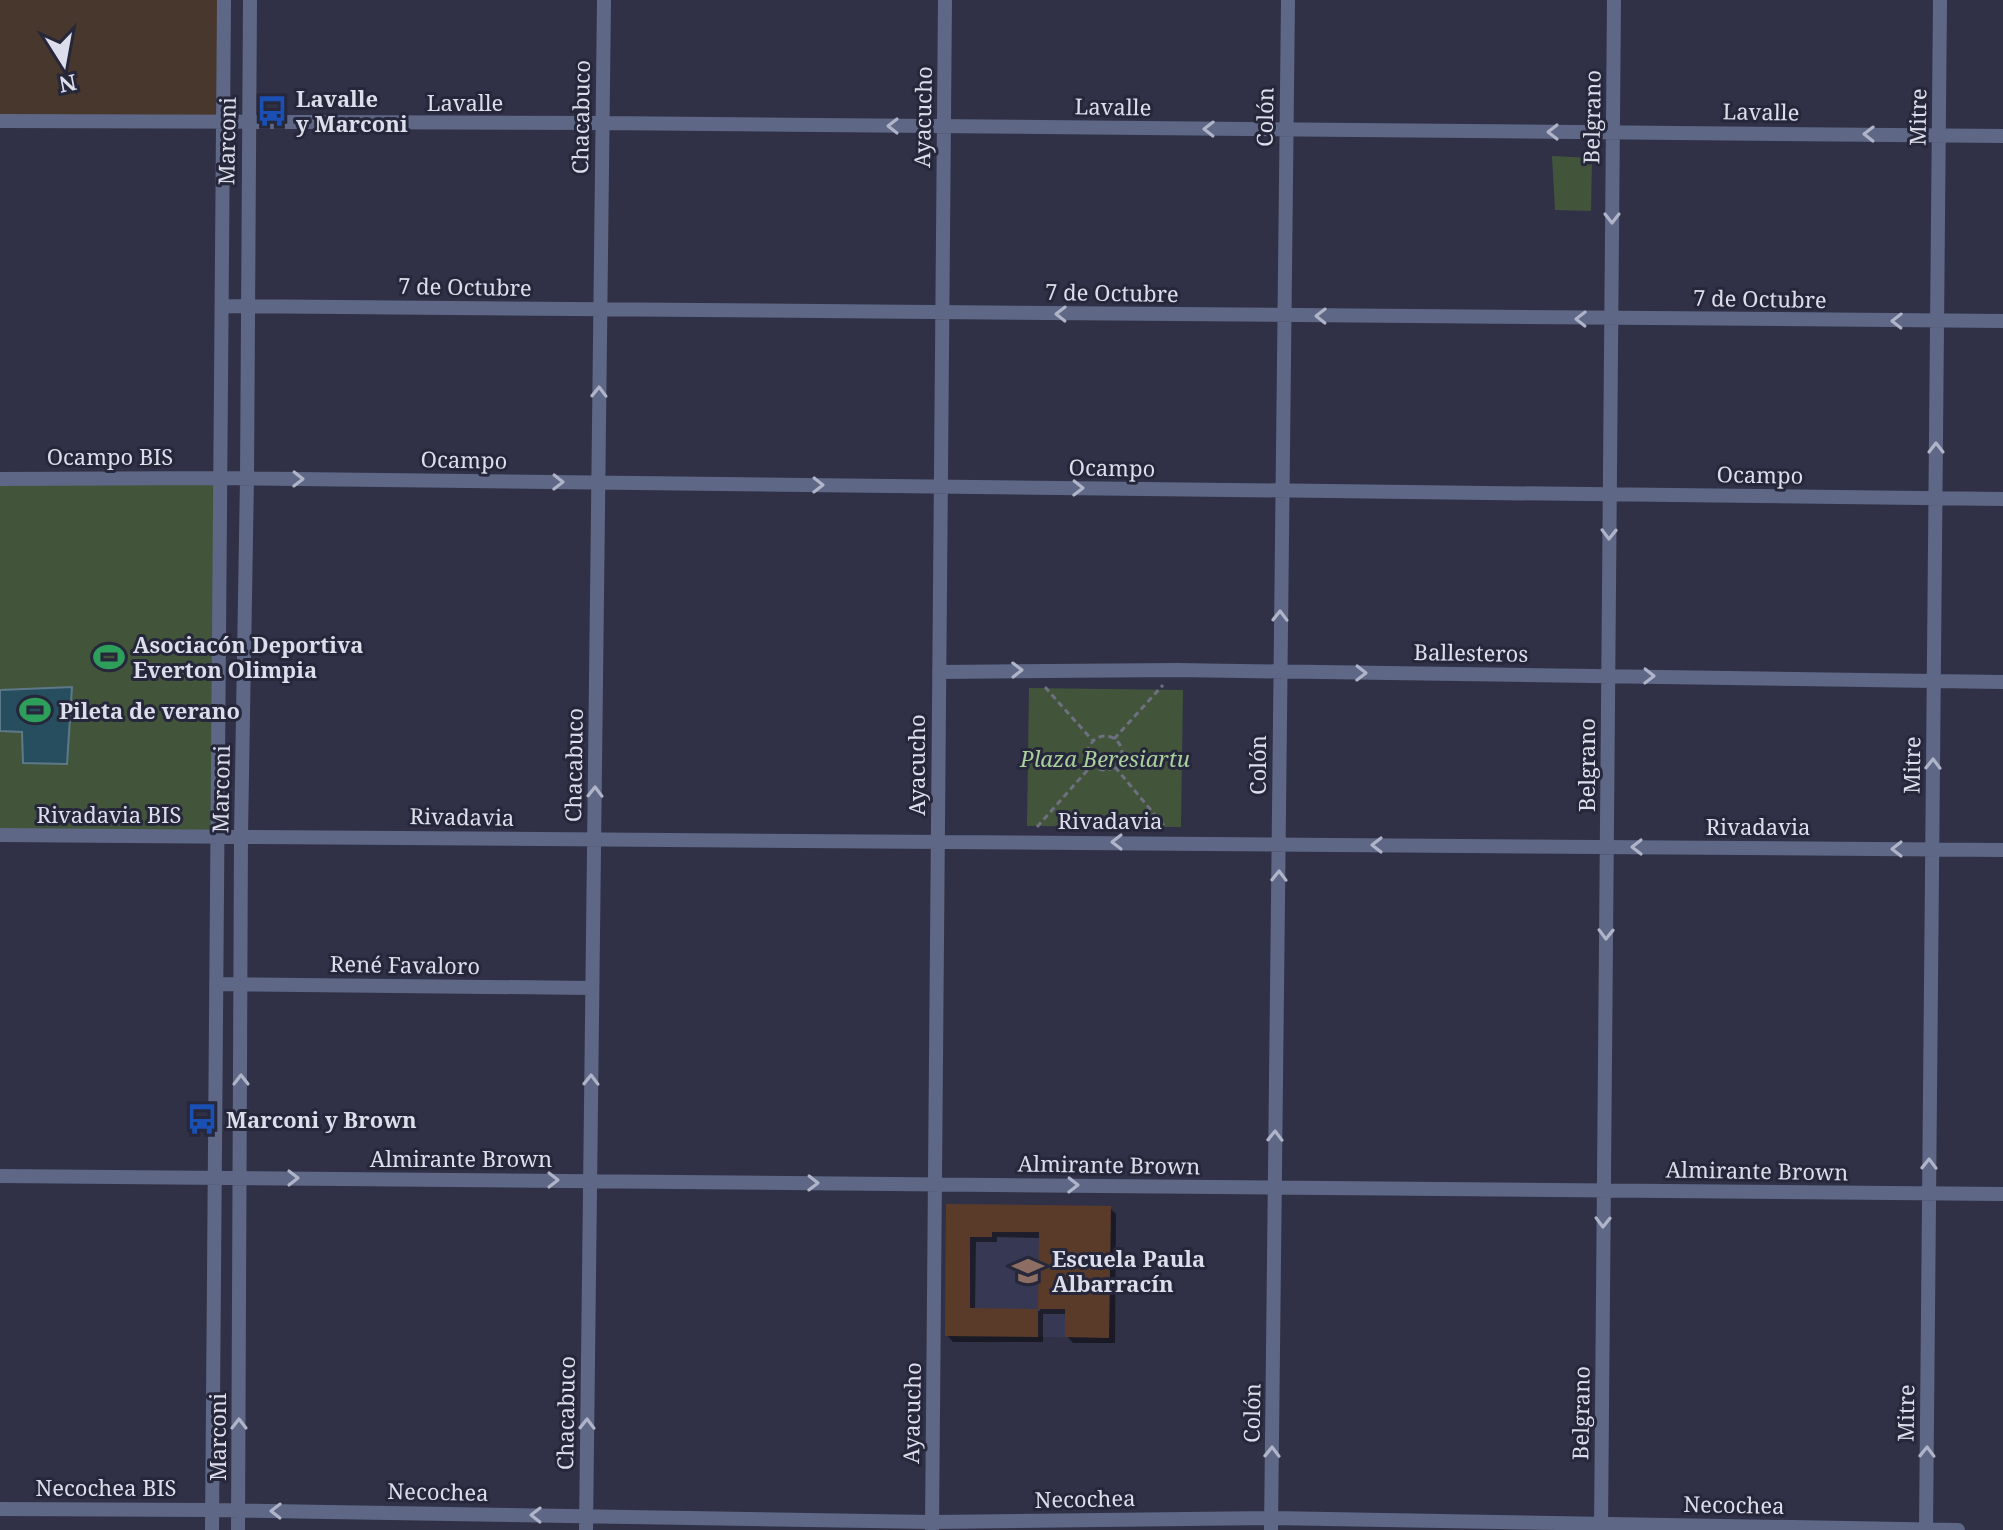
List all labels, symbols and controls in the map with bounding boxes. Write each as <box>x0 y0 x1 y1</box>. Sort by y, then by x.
north arrow <box>24 24 104 104</box>
street label: Chacabuco <box>564 60 596 174</box>
street label: Ayacucho <box>906 66 938 168</box>
text: N <box>57 68 79 101</box>
street label: Belgrano <box>1575 70 1607 164</box>
place label: Lavalle y Marconi <box>296 83 408 138</box>
street label: Lavalle <box>427 87 503 117</box>
street label: Colón <box>1248 87 1280 147</box>
street label: Mitre <box>1901 88 1933 146</box>
street label: Lavalle <box>1074 90 1152 122</box>
bus stop icon: Lavalle y Marconi <box>255 94 289 128</box>
street label: Lavalle <box>1722 95 1800 127</box>
street label: Marconi <box>210 97 242 185</box>
one-way arrow <box>886 117 899 135</box>
one-way arrow <box>1202 120 1215 137</box>
one-way arrow <box>1546 123 1559 140</box>
one-way arrow <box>1862 125 1875 143</box>
one-way arrow <box>1603 212 1621 225</box>
street label: 7 de Octubre <box>398 270 532 302</box>
street label: 7 de Octubre <box>1045 276 1179 308</box>
street label: 7 de Octubre <box>1693 282 1827 314</box>
one-way arrow <box>1054 305 1067 323</box>
one-way arrow <box>1314 307 1327 325</box>
one-way arrow <box>1574 310 1587 327</box>
one-way arrow <box>1890 313 1903 330</box>
one-way arrow <box>591 385 608 398</box>
street label: Ocampo BIS <box>47 441 173 471</box>
one-way arrow <box>1927 441 1945 454</box>
street label: Ocampo <box>420 443 508 475</box>
street label: Ocampo <box>1068 451 1156 483</box>
street label: Ocampo <box>1716 458 1804 490</box>
one-way arrow <box>292 470 305 488</box>
one-way arrow <box>552 473 565 491</box>
one-way arrow <box>812 476 825 494</box>
one-way arrow <box>1072 479 1085 497</box>
one-way arrow <box>1601 528 1618 541</box>
one-way arrow <box>1272 609 1289 622</box>
place label: Asociacón Deportiva Everton Olimpia <box>133 629 364 684</box>
street label: Ballesteros <box>1413 636 1529 668</box>
sports icon: Asociacón Deportiva Everton Olimpia <box>92 640 126 674</box>
one-way arrow <box>1011 662 1024 679</box>
one-way arrow <box>1355 664 1368 682</box>
one-way arrow <box>1643 667 1656 685</box>
sports icon: Pileta de verano <box>18 693 52 727</box>
place label: Pileta de verano <box>59 695 240 725</box>
street label: Chacabuco <box>557 708 589 822</box>
street label: Ayacucho <box>901 714 931 816</box>
street label: Belgrano <box>1571 718 1601 812</box>
street label: Colón <box>1242 735 1272 795</box>
street label: Mitre <box>1895 736 1927 794</box>
park label: Plaza Beresiartu <box>1019 743 1190 773</box>
street label: Marconi <box>204 745 236 833</box>
one-way arrow <box>1924 757 1942 770</box>
one-way arrow <box>586 785 603 798</box>
street label: Rivadavia BIS <box>37 799 181 829</box>
street label: Rivadavia <box>409 800 515 832</box>
street label: Rivadavia <box>1058 805 1162 835</box>
street label: Rivadavia <box>1706 811 1810 841</box>
one-way arrow <box>1110 833 1123 851</box>
one-way arrow <box>1370 837 1383 854</box>
one-way arrow <box>1630 838 1643 856</box>
one-way arrow <box>1890 840 1903 858</box>
one-way arrow <box>1270 869 1287 882</box>
one-way arrow <box>1597 928 1615 941</box>
street label: René Favaloro <box>330 948 480 980</box>
one-way arrow <box>232 1073 250 1086</box>
one-way arrow <box>582 1073 600 1086</box>
bus stop icon: Marconi y Brown <box>185 1102 219 1136</box>
place label: Marconi y Brown <box>226 1104 417 1134</box>
one-way arrow <box>1267 1129 1284 1142</box>
street label: Almirante Brown <box>370 1143 552 1173</box>
street label: Almirante Brown <box>1018 1147 1200 1181</box>
street label: Almirante Brown <box>1666 1153 1848 1187</box>
one-way arrow <box>1921 1157 1938 1170</box>
one-way arrow <box>287 1169 300 1187</box>
one-way arrow <box>547 1172 560 1189</box>
one-way arrow <box>807 1174 820 1192</box>
one-way arrow <box>1067 1177 1080 1194</box>
one-way arrow <box>1594 1216 1612 1229</box>
place label: Escuela Paula Albarracín <box>1052 1243 1205 1298</box>
school or university icon: Escuela Paula Albarracín <box>1011 1254 1045 1288</box>
street label: Chacabuco <box>549 1356 581 1470</box>
street label: Ayacucho <box>895 1362 927 1464</box>
street label: Belgrano <box>1564 1366 1596 1460</box>
street label: Colón <box>1235 1383 1267 1443</box>
street label: Mitre <box>1889 1384 1921 1442</box>
street label: Marconi <box>202 1393 232 1481</box>
one-way arrow <box>230 1417 248 1430</box>
one-way arrow <box>578 1417 596 1430</box>
one-way arrow <box>1263 1445 1281 1458</box>
one-way arrow <box>1918 1445 1936 1458</box>
street label: Necochea BIS <box>35 1472 177 1502</box>
street label: Necochea <box>387 1475 489 1507</box>
street label: Necochea <box>1034 1482 1136 1514</box>
street label: Necochea <box>1683 1488 1785 1520</box>
one-way arrow <box>269 1502 282 1520</box>
one-way arrow <box>529 1506 542 1524</box>

